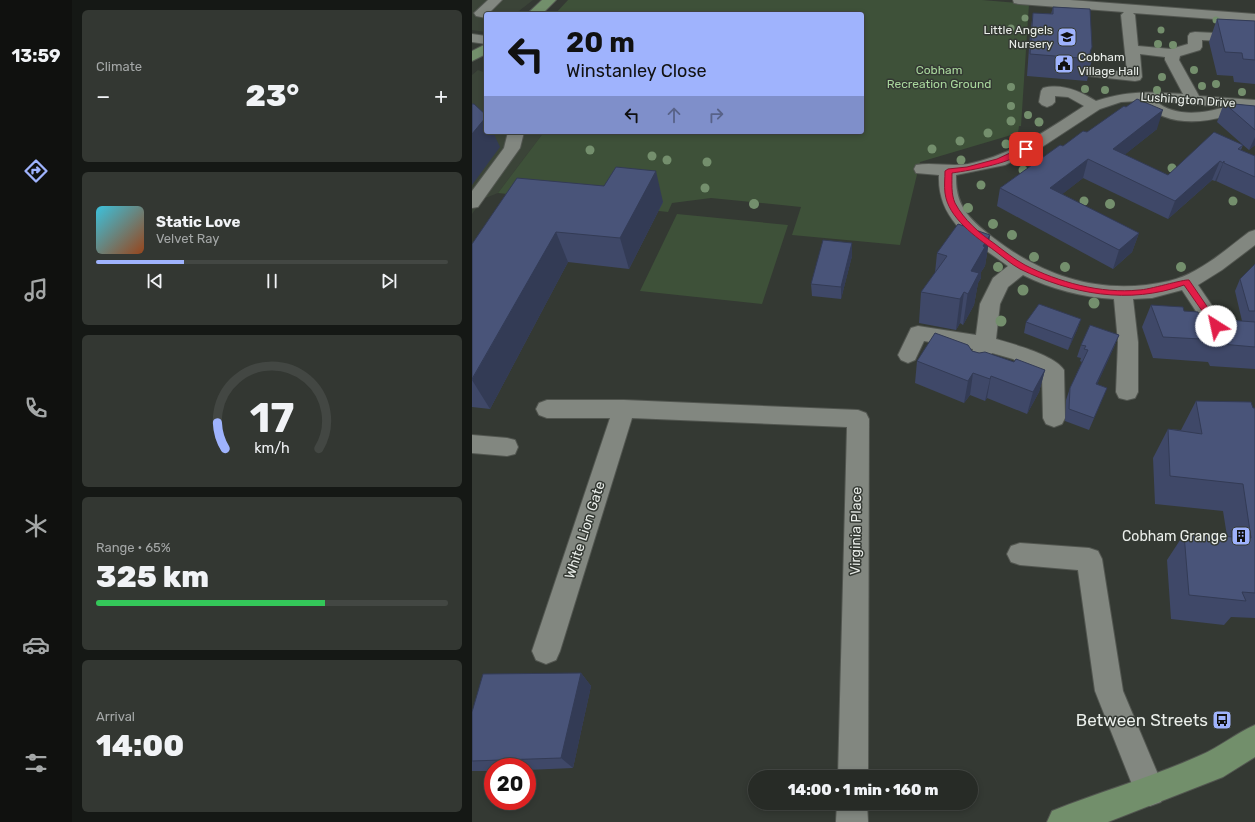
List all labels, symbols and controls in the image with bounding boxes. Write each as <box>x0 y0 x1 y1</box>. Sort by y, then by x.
place label: Little Angels Nursery <box>983 23 1053 51</box>
text: 20 m <box>566 26 635 59</box>
school or university icon: Little Angels Nursery <box>1056 26 1078 48</box>
icon: left <box>500 28 552 80</box>
text: 13:59 <box>11 45 61 67</box>
place label: Cobham Village Hall <box>1078 50 1139 78</box>
public building icon: Cobham Village Hall <box>1053 53 1075 75</box>
text: Climate <box>96 59 142 74</box>
text: Winstanley Close <box>566 60 707 82</box>
park label: Cobham Recreation Ground <box>887 63 991 91</box>
text: 23° <box>246 78 299 114</box>
text: − <box>96 83 110 110</box>
text: + <box>434 83 448 110</box>
street label: Lushington Drive <box>1140 90 1236 110</box>
icon: left <box>621 104 643 126</box>
icon: ahead <box>663 104 685 126</box>
icon: right <box>705 104 727 126</box>
pin <box>1009 132 1043 166</box>
icon: arrive <box>1015 138 1037 160</box>
icon: directions <box>22 157 50 185</box>
text: Static Love <box>156 213 240 231</box>
text: Velvet Ray <box>156 231 219 246</box>
icon: previous <box>144 270 166 292</box>
icon: pause <box>261 270 283 292</box>
icon: next <box>378 270 400 292</box>
icon: music <box>22 276 50 304</box>
position arrow <box>1195 305 1237 347</box>
text: 17 <box>250 393 294 442</box>
icon: phone <box>22 394 50 422</box>
text: km/h <box>254 440 290 457</box>
street label: White Lion Gate <box>561 479 609 581</box>
street label: Virginia Place <box>847 487 865 575</box>
icon: climate <box>22 512 50 540</box>
building icon: Cobham Grange <box>1230 525 1252 547</box>
place label: Cobham Grange <box>1122 528 1227 545</box>
text: Range · 65% <box>96 540 171 555</box>
text: 325 km <box>96 559 209 595</box>
icon: car <box>22 631 50 659</box>
text: Arrival <box>96 709 135 724</box>
bus stop icon: Between Streets <box>1211 709 1233 731</box>
place label: Between Streets <box>1076 710 1208 730</box>
text: 14:00 <box>96 728 184 764</box>
icon: filters <box>22 749 50 777</box>
speed limit sign: 20 <box>484 758 536 810</box>
text: 14:00 · 1 min · 160 m <box>788 781 938 799</box>

